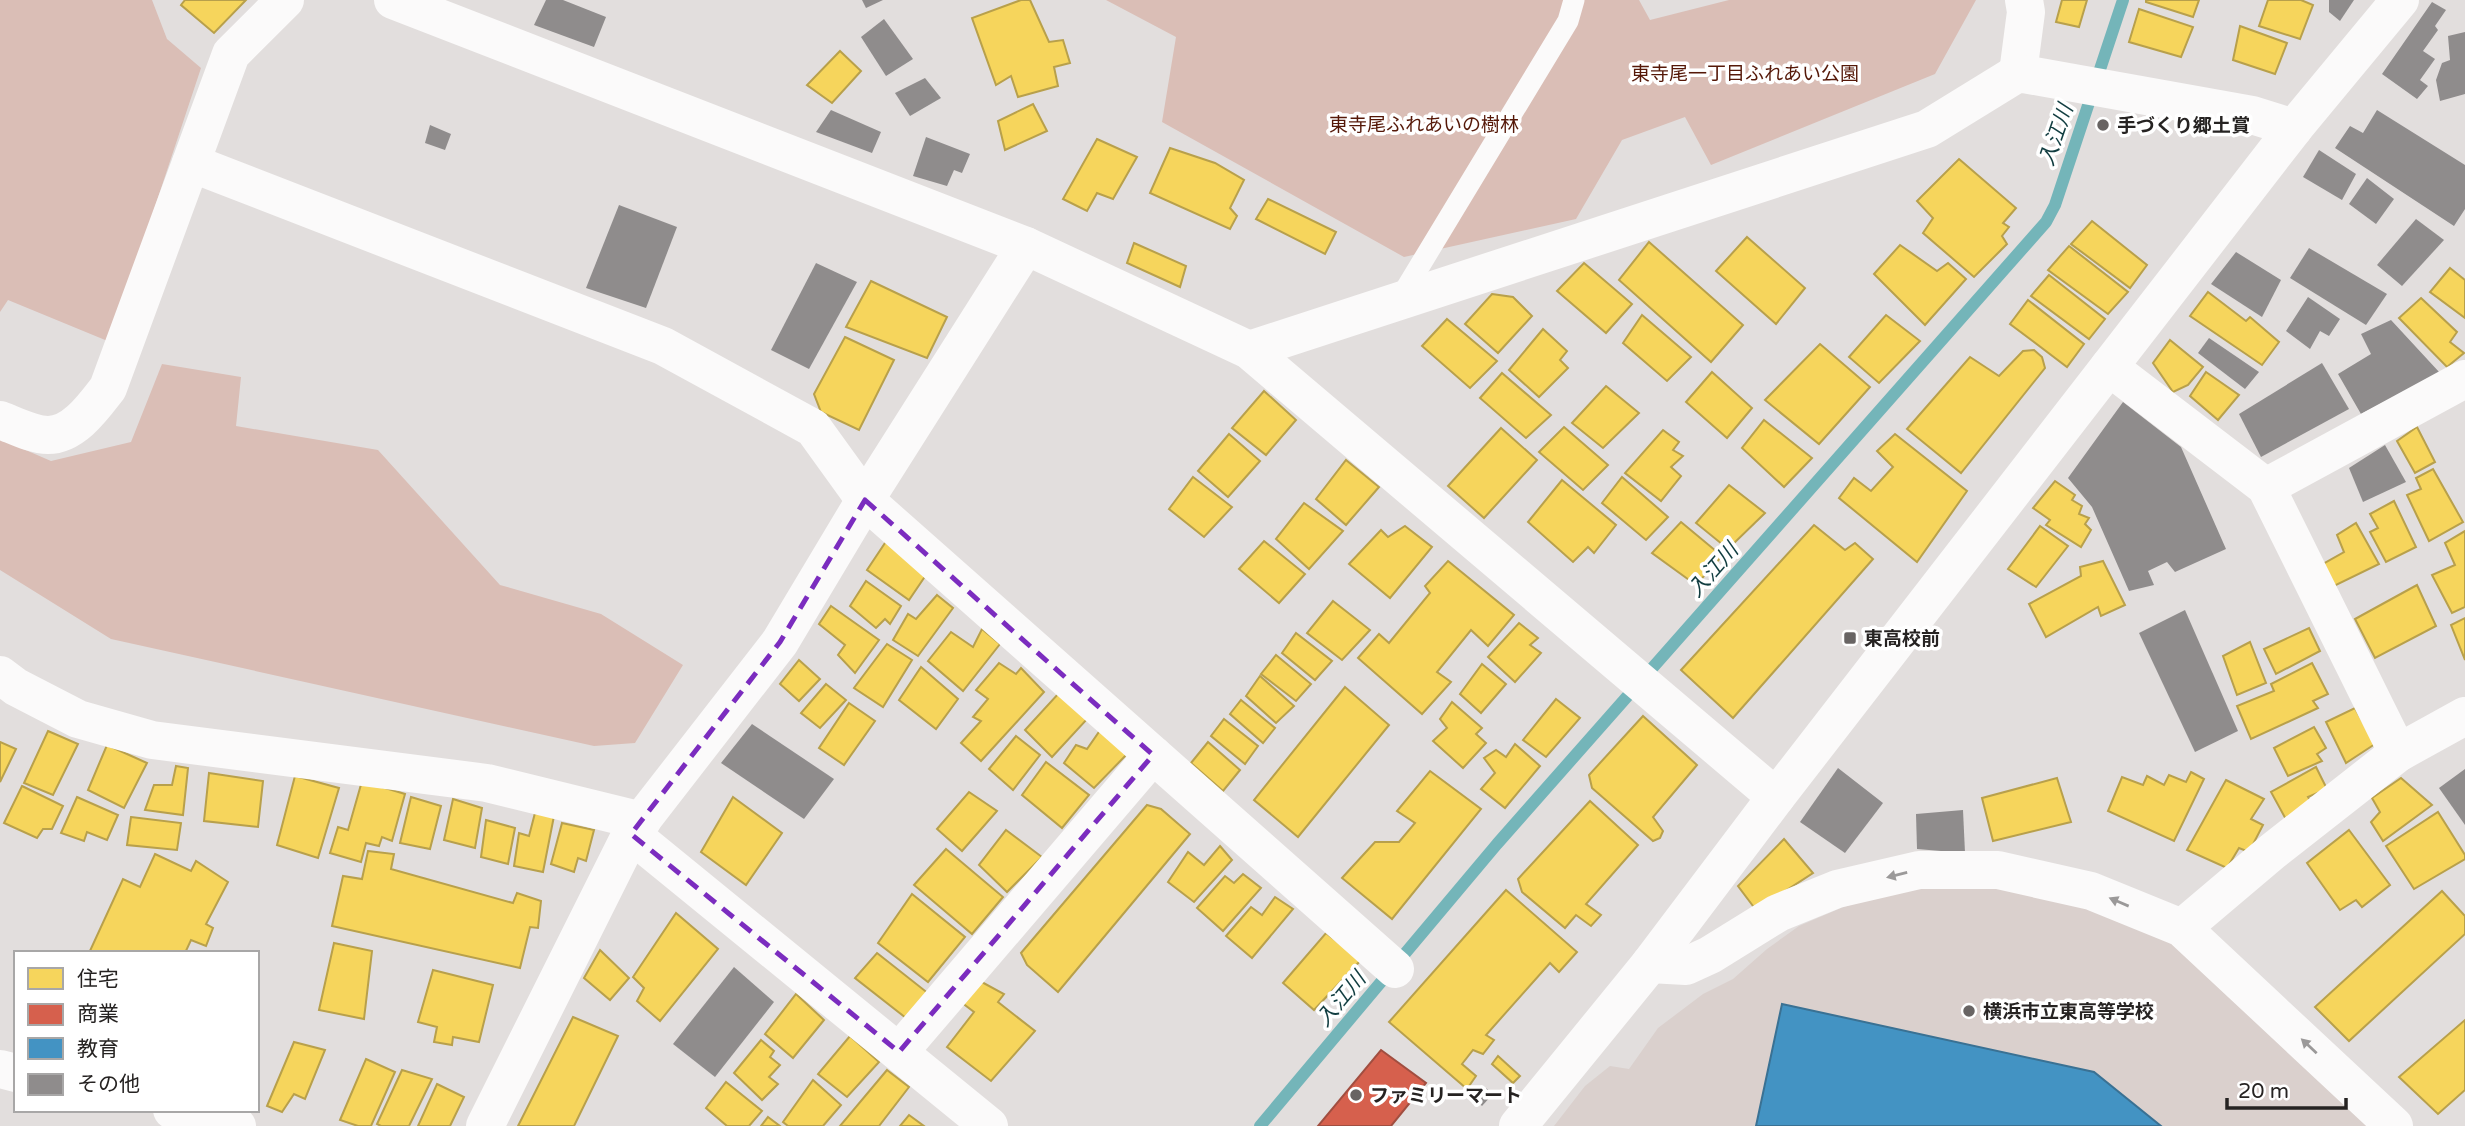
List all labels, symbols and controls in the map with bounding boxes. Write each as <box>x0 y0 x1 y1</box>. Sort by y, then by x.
park label: 東寺尾一丁目ふれあい公園 <box>1631 63 1859 85</box>
water label: 入江川 <box>2034 99 2079 169</box>
park label: 東寺尾ふれあいの樹林 <box>1329 114 1519 136</box>
place label: 手づくり郷土賞 <box>2117 115 2250 137</box>
marker: 手づくり郷土賞 <box>2095 117 2111 133</box>
water label: 入江川 <box>1683 537 1745 602</box>
place label: 東高校前 <box>1864 628 1940 650</box>
marker: 東高校前 <box>1842 630 1858 646</box>
one-way arrow <box>1885 870 1907 881</box>
one-way arrow <box>2109 896 2129 908</box>
legend <box>14 951 259 1112</box>
water label: 入江川 <box>1312 966 1372 1031</box>
text: 住宅 <box>77 967 119 992</box>
place label: 横浜市立東高等学校 <box>1983 1001 2154 1023</box>
text: 商業 <box>77 1002 119 1027</box>
marker: 横浜市立東高等学校 <box>1961 1003 1977 1019</box>
text: 教育 <box>77 1037 119 1062</box>
one-way arrow <box>2300 1038 2318 1054</box>
scale bar <box>2227 1066 2346 1110</box>
text: その他 <box>77 1072 140 1097</box>
text: 20 m <box>2238 1079 2289 1104</box>
place label: ファミリーマート <box>1370 1085 1522 1107</box>
marker: ファミリーマート <box>1348 1087 1364 1103</box>

